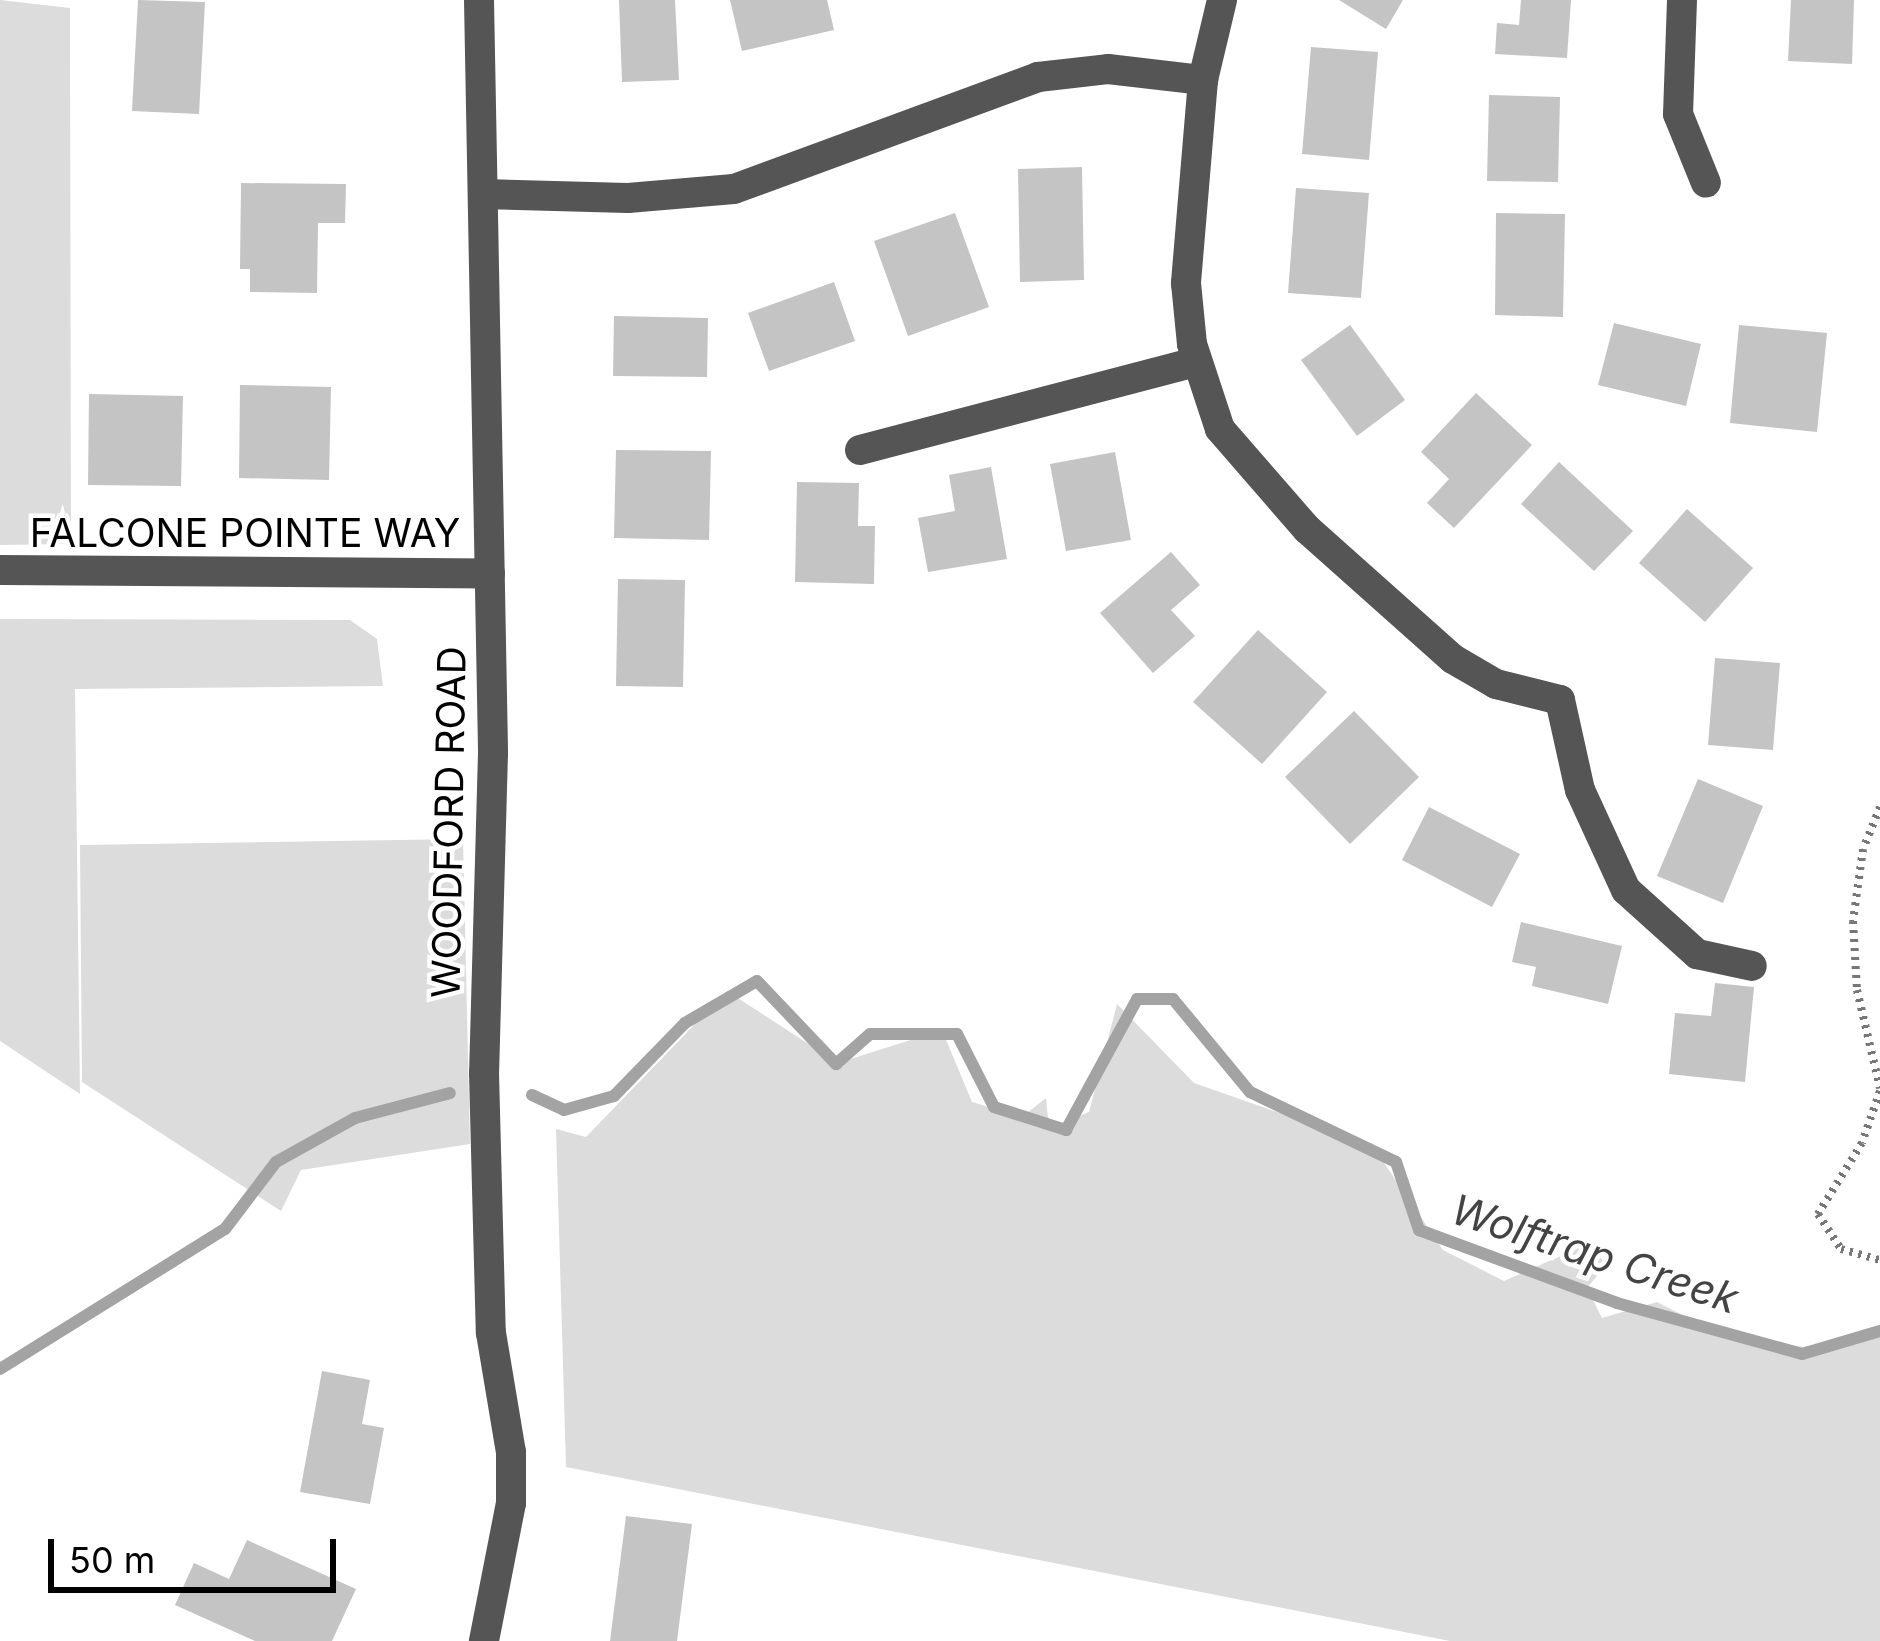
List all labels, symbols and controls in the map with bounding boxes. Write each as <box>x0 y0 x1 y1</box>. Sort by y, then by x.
street label: FALCONE POINTE WAY <box>30 510 460 556</box>
street label: WOODFORD ROAD <box>423 646 475 998</box>
water label: Wolftrap Creek <box>1445 1184 1745 1324</box>
scale bar <box>54 1515 342 1589</box>
text: 50 m <box>69 1538 155 1582</box>

